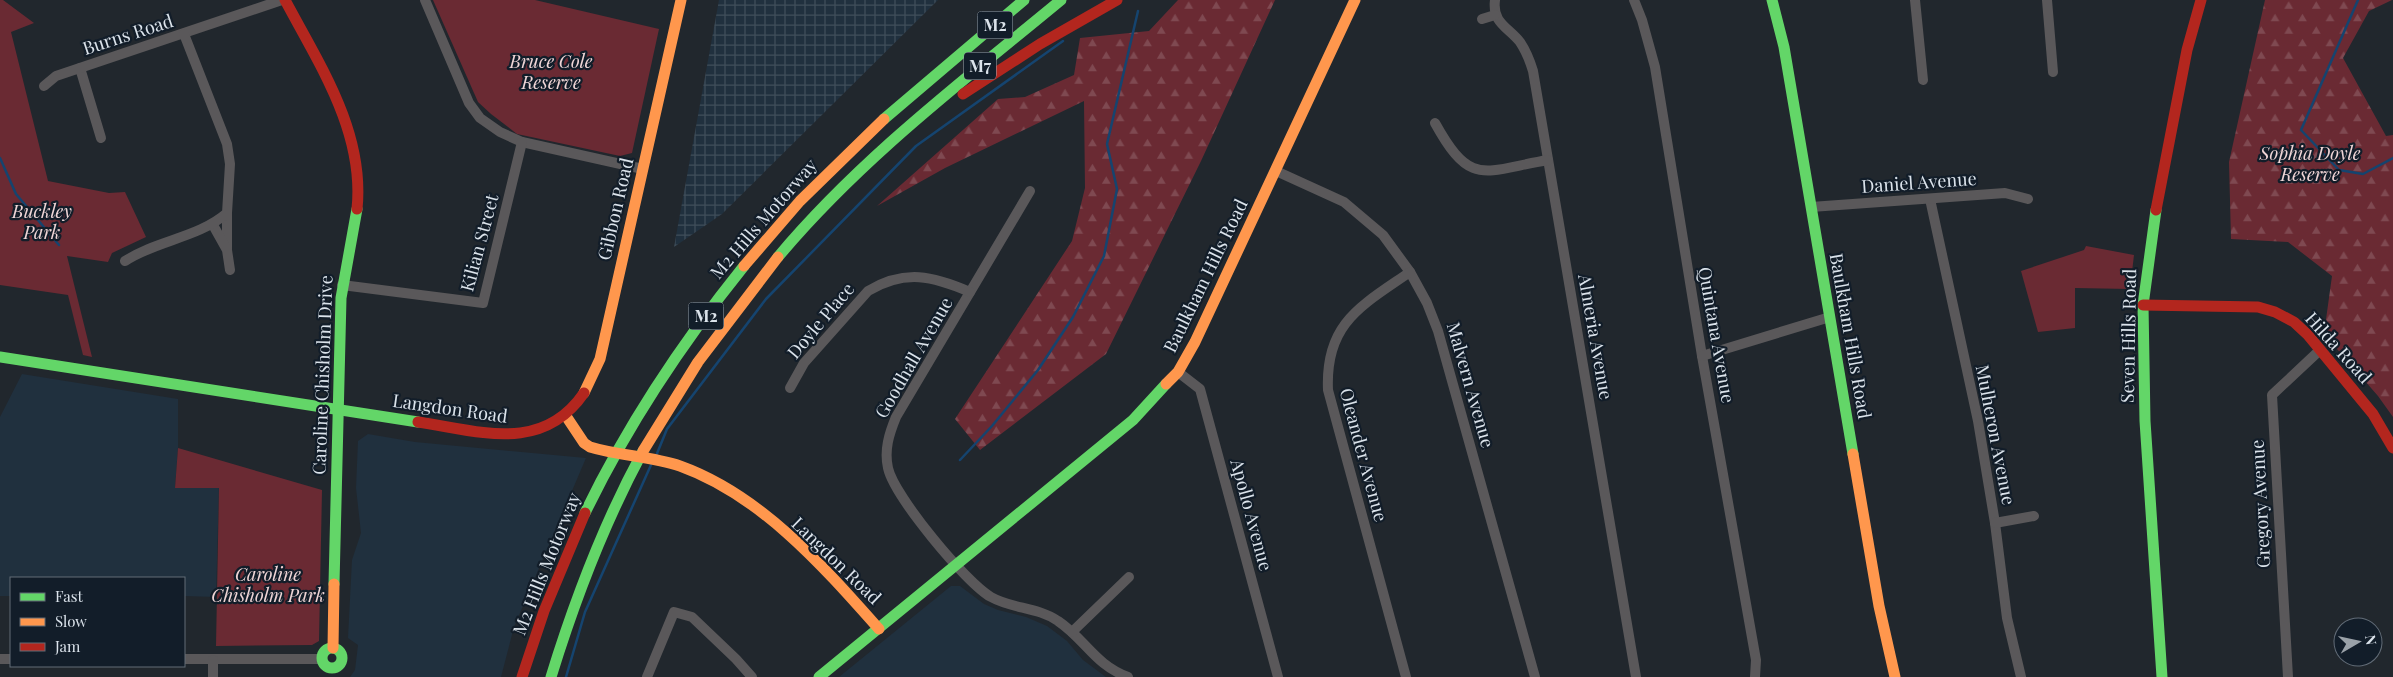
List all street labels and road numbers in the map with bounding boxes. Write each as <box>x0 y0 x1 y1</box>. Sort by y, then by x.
street label: Burns Road <box>79 8 177 60</box>
road number: M2 <box>978 12 1012 38</box>
road number: M7 <box>964 52 996 80</box>
street label: M2 Hills Motorway <box>704 153 822 283</box>
street label: Gibbon Road <box>592 155 639 262</box>
street label: Daniel Avenue <box>1861 166 1977 198</box>
street label: Kilian Street <box>454 191 504 294</box>
street label: Baulkham Hills Road <box>1158 194 1253 356</box>
street label: Baulkham Hills Road <box>1825 251 1877 421</box>
street label: Quintana Avenue <box>1693 265 1741 405</box>
street label: Seven Hills Road <box>2115 268 2141 403</box>
street label: Almeria Avenue <box>1573 271 1619 401</box>
street label: Caroline Chisholm Drive <box>307 275 337 475</box>
street label: Doyle Place <box>781 277 859 363</box>
street label: Goodhall Avenue <box>869 293 958 422</box>
road number: M2 <box>688 302 724 330</box>
street label: Hilda Road <box>2300 306 2378 389</box>
street label: Malvern Avenue <box>1442 319 1500 450</box>
street label: Mulheron Avenue <box>1971 363 2021 507</box>
street label: Oleander Avenue <box>1335 385 1393 524</box>
street label: Langdon Road <box>391 388 510 428</box>
street label: Gregory Avenue <box>2245 439 2275 569</box>
street label: Apollo Avenue <box>1225 455 1278 573</box>
street label: M2 Hills Motorway <box>507 489 586 638</box>
street label: Langdon Road <box>787 511 887 610</box>

